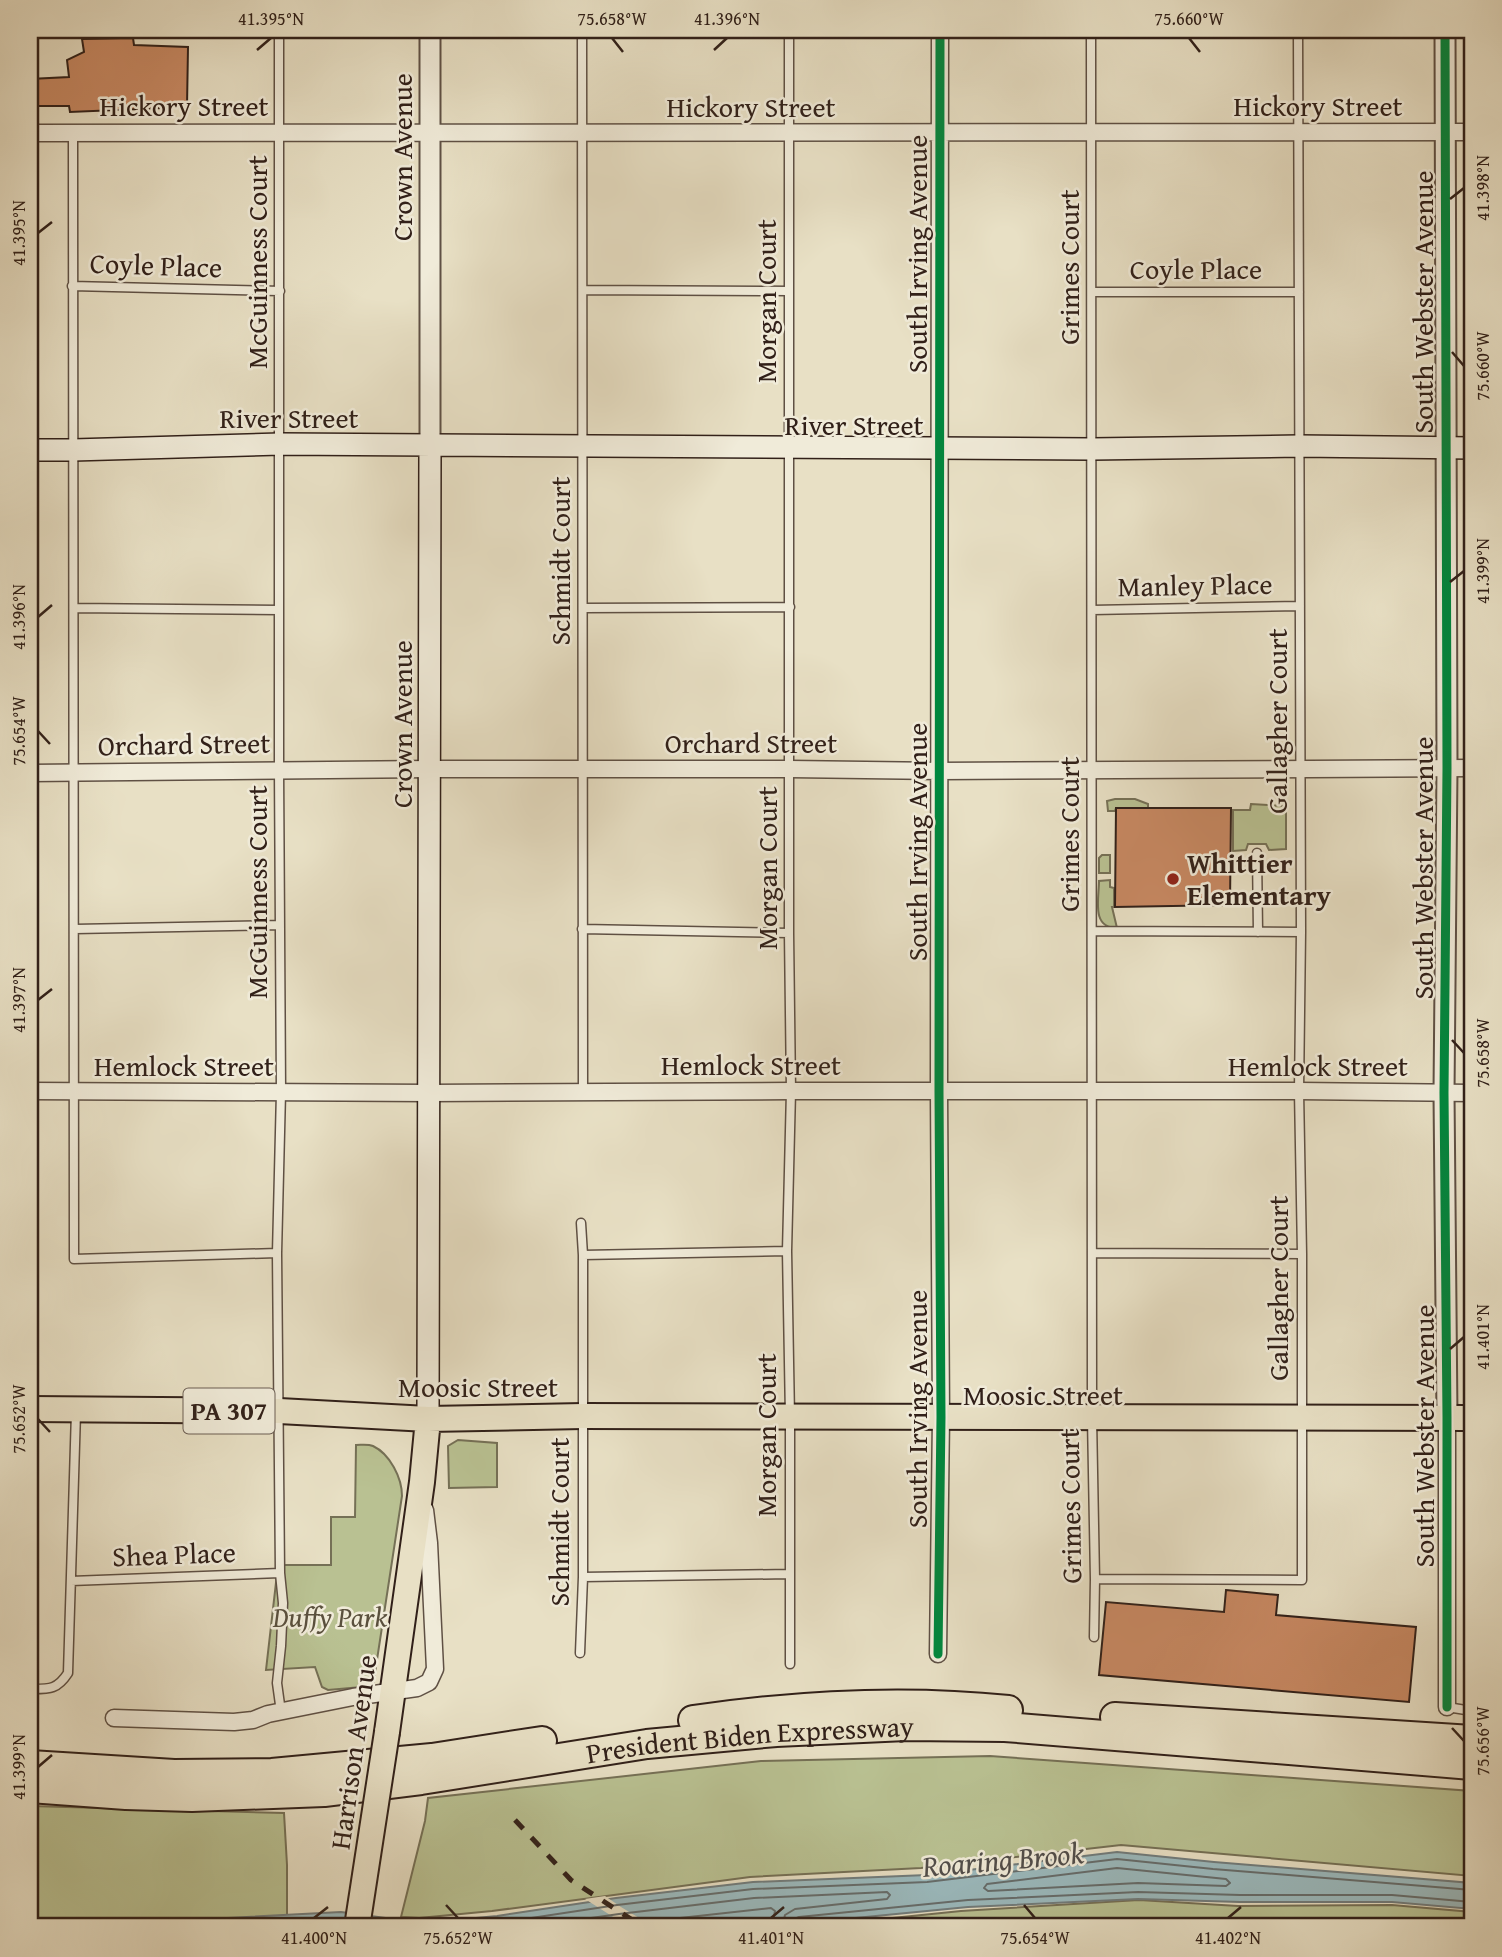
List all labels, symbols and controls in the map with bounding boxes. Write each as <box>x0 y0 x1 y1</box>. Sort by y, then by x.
text: 41.395°N <box>238 5 304 32</box>
text: 75.658°W <box>577 5 647 32</box>
text: 41.396°N <box>694 5 760 32</box>
text: 75.660°W <box>1154 5 1224 32</box>
street label: Crown Avenue <box>381 73 422 241</box>
street label: Hickory Street <box>100 85 269 126</box>
street label: Hickory Street <box>1234 85 1403 126</box>
street label: Hickory Street <box>667 86 836 127</box>
street label: South Irving Avenue <box>896 135 937 373</box>
street label: McGuinness Court <box>236 155 277 369</box>
text: 41.398°N <box>1469 155 1496 221</box>
street label: South Webster Avenue <box>1402 170 1443 434</box>
street label: Grimes Court <box>1048 189 1089 345</box>
text: 41.395°N <box>5 200 32 266</box>
street label: Morgan Court <box>745 219 786 383</box>
street label: Coyle Place <box>89 242 223 287</box>
street label: Coyle Place <box>1130 248 1262 289</box>
text: 75.660°W <box>1469 331 1496 401</box>
street label: River Street <box>220 397 359 438</box>
street label: River Street <box>785 404 924 445</box>
street label: Schmidt Court <box>539 476 580 646</box>
text: 41.399°N <box>1469 538 1496 604</box>
street label: Manley Place <box>1117 563 1273 606</box>
text: 41.396°N <box>5 584 32 650</box>
street label: Gallagher Court <box>1256 628 1297 814</box>
street label: Crown Avenue <box>381 640 422 808</box>
text: 75.654°W <box>5 696 32 766</box>
street label: Orchard Street <box>98 721 271 766</box>
street label: Orchard Street <box>665 722 837 763</box>
street label: South Irving Avenue <box>896 723 937 961</box>
street label: South Webster Avenue <box>1402 736 1443 1000</box>
street label: Grimes Court <box>1048 756 1089 912</box>
street label: McGuinness Court <box>236 785 277 999</box>
street label: Morgan Court <box>746 786 787 950</box>
place label: Whittier Elementary <box>1187 842 1332 915</box>
marker: Whittier Elementary <box>1165 871 1181 887</box>
text: 41.397°N <box>5 967 32 1033</box>
text: 75.658°W <box>1469 1018 1496 1088</box>
street label: Hemlock Street <box>661 1044 841 1085</box>
street label: Hemlock Street <box>94 1045 274 1086</box>
street label: Hemlock Street <box>1228 1045 1408 1086</box>
street label: Gallagher Court <box>1257 1195 1298 1381</box>
street label: South Irving Avenue <box>896 1290 937 1528</box>
street label: South Webster Avenue <box>1403 1304 1444 1568</box>
text: 41.401°N <box>1469 1304 1496 1370</box>
street label: Morgan Court <box>745 1353 786 1517</box>
street label: Moosic Street <box>398 1366 558 1407</box>
street label: Moosic Street <box>963 1374 1123 1415</box>
text: 75.652°W <box>5 1384 32 1454</box>
road number: PA 307 <box>184 1388 274 1434</box>
street label: Grimes Court <box>1048 1428 1091 1584</box>
street label: Schmidt Court <box>538 1437 579 1607</box>
street label: Shea Place <box>111 1531 236 1576</box>
park label: Duffy Park <box>272 1596 387 1637</box>
street label: Harrison Avenue <box>319 1652 386 1852</box>
street label: President Biden Expressway <box>583 1705 914 1773</box>
text: 75.656°W <box>1469 1706 1496 1776</box>
text: 41.399°N <box>5 1734 32 1800</box>
water label: Roaring Brook <box>919 1830 1086 1888</box>
text: 41.400°N <box>281 1924 347 1951</box>
text: 75.652°W <box>423 1924 493 1951</box>
text: 41.401°N <box>738 1924 804 1951</box>
text: 75.654°W <box>1000 1924 1070 1951</box>
text: 41.402°N <box>1195 1924 1261 1951</box>

